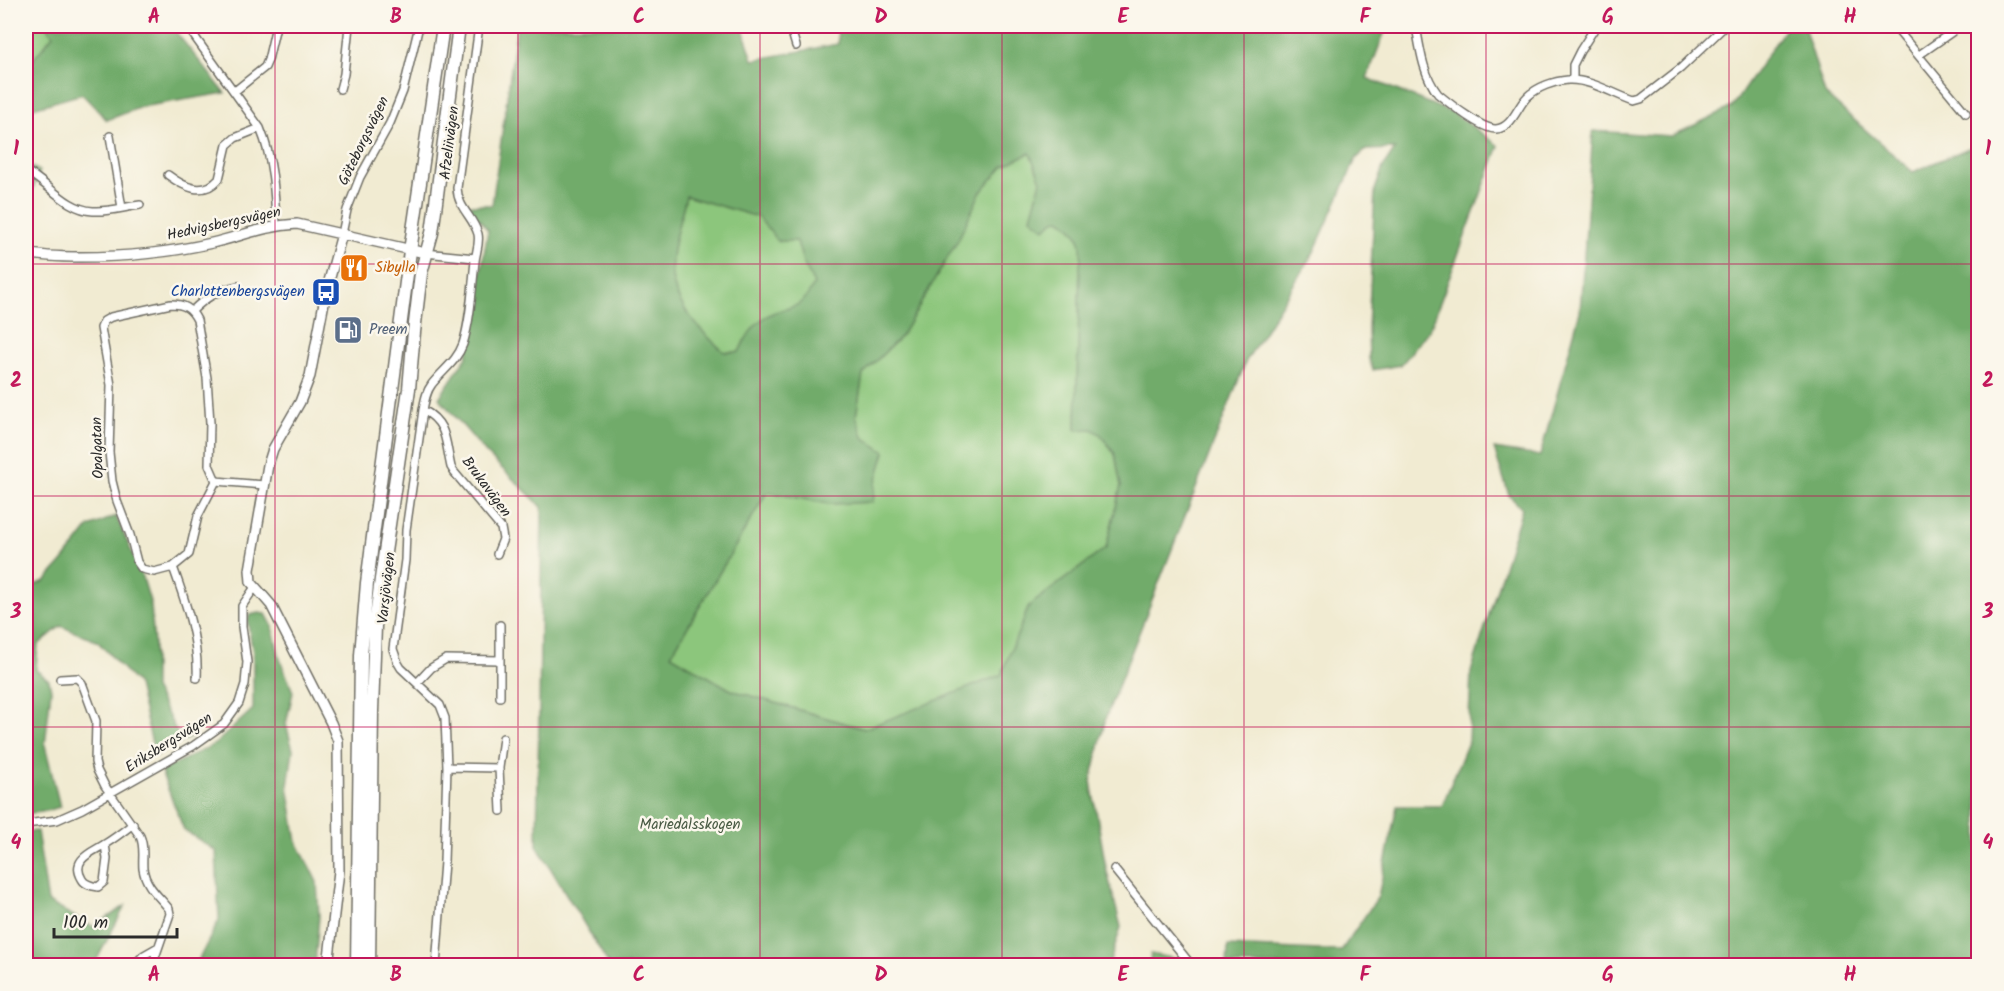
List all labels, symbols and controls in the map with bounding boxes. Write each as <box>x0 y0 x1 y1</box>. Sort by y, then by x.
text: A <box>148 2 160 34</box>
text: B <box>390 2 402 34</box>
text: C <box>633 2 645 34</box>
text: D <box>874 2 888 34</box>
text: E <box>1117 2 1129 34</box>
text: F <box>1360 2 1372 34</box>
text: G <box>1602 2 1614 34</box>
text: H <box>1843 2 1857 34</box>
street label: Göteborgsvägen <box>332 92 396 190</box>
street label: Afzeliivägen <box>434 105 466 181</box>
text: 1 <box>13 134 19 166</box>
text: 1 <box>1985 134 1991 166</box>
street label: Hedvigsbergsvägen <box>165 200 283 248</box>
restaurant icon: Sibylla <box>338 252 370 284</box>
place label: Sibylla <box>375 256 416 280</box>
bus stop icon: Charlottenbergsvägen <box>310 276 342 308</box>
place label: Charlottenbergsvägen <box>171 280 305 304</box>
fuel station icon: Preem <box>332 314 364 346</box>
place label: Preem <box>369 318 408 342</box>
text: 2 <box>10 366 22 398</box>
text: 2 <box>1982 366 1994 398</box>
street label: Opalgatan <box>85 417 111 479</box>
street label: Brukavägen <box>455 451 517 523</box>
street label: Varsjövägen <box>371 551 403 625</box>
text: 3 <box>10 597 22 629</box>
text: 3 <box>1982 597 1994 629</box>
street label: Eriksbergsvägen <box>121 707 217 779</box>
park label: Mariedalsskogen <box>640 813 740 837</box>
text: 4 <box>11 828 22 860</box>
text: 4 <box>1983 828 1994 860</box>
scale bar <box>54 901 177 939</box>
text: 100 m <box>63 909 108 938</box>
text: A <box>148 960 160 991</box>
text: B <box>390 960 402 991</box>
text: C <box>633 960 645 991</box>
text: D <box>874 960 888 991</box>
text: E <box>1117 960 1129 991</box>
text: F <box>1360 960 1372 991</box>
text: G <box>1602 960 1614 991</box>
text: H <box>1843 960 1857 991</box>

